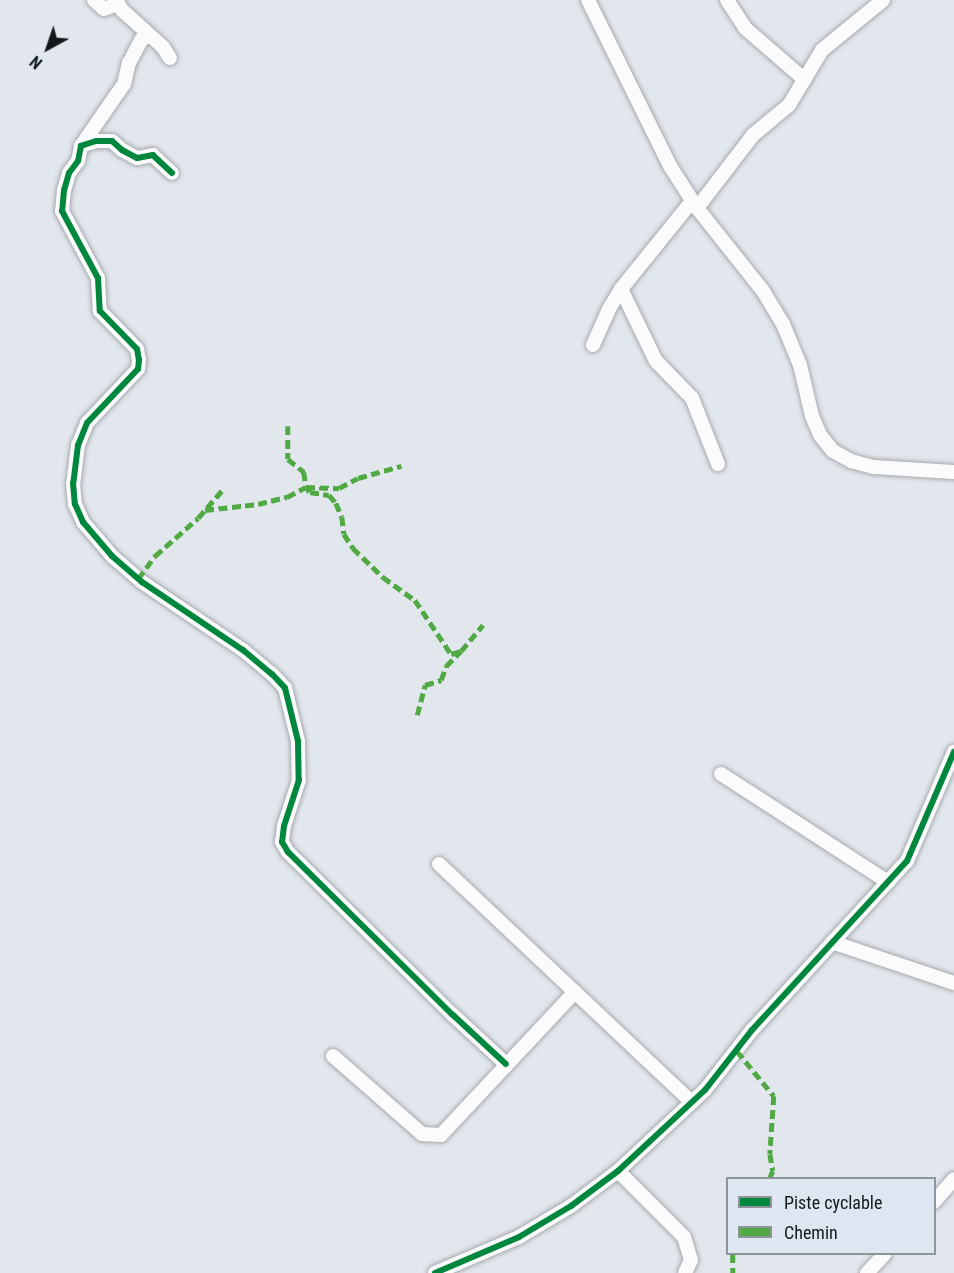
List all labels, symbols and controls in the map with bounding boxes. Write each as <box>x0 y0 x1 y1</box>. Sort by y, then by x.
north arrow <box>18 18 78 78</box>
text: N <box>26 52 46 73</box>
legend <box>726 1177 936 1255</box>
text: Piste cyclable <box>784 1192 882 1213</box>
text: Chemin <box>784 1222 838 1243</box>

